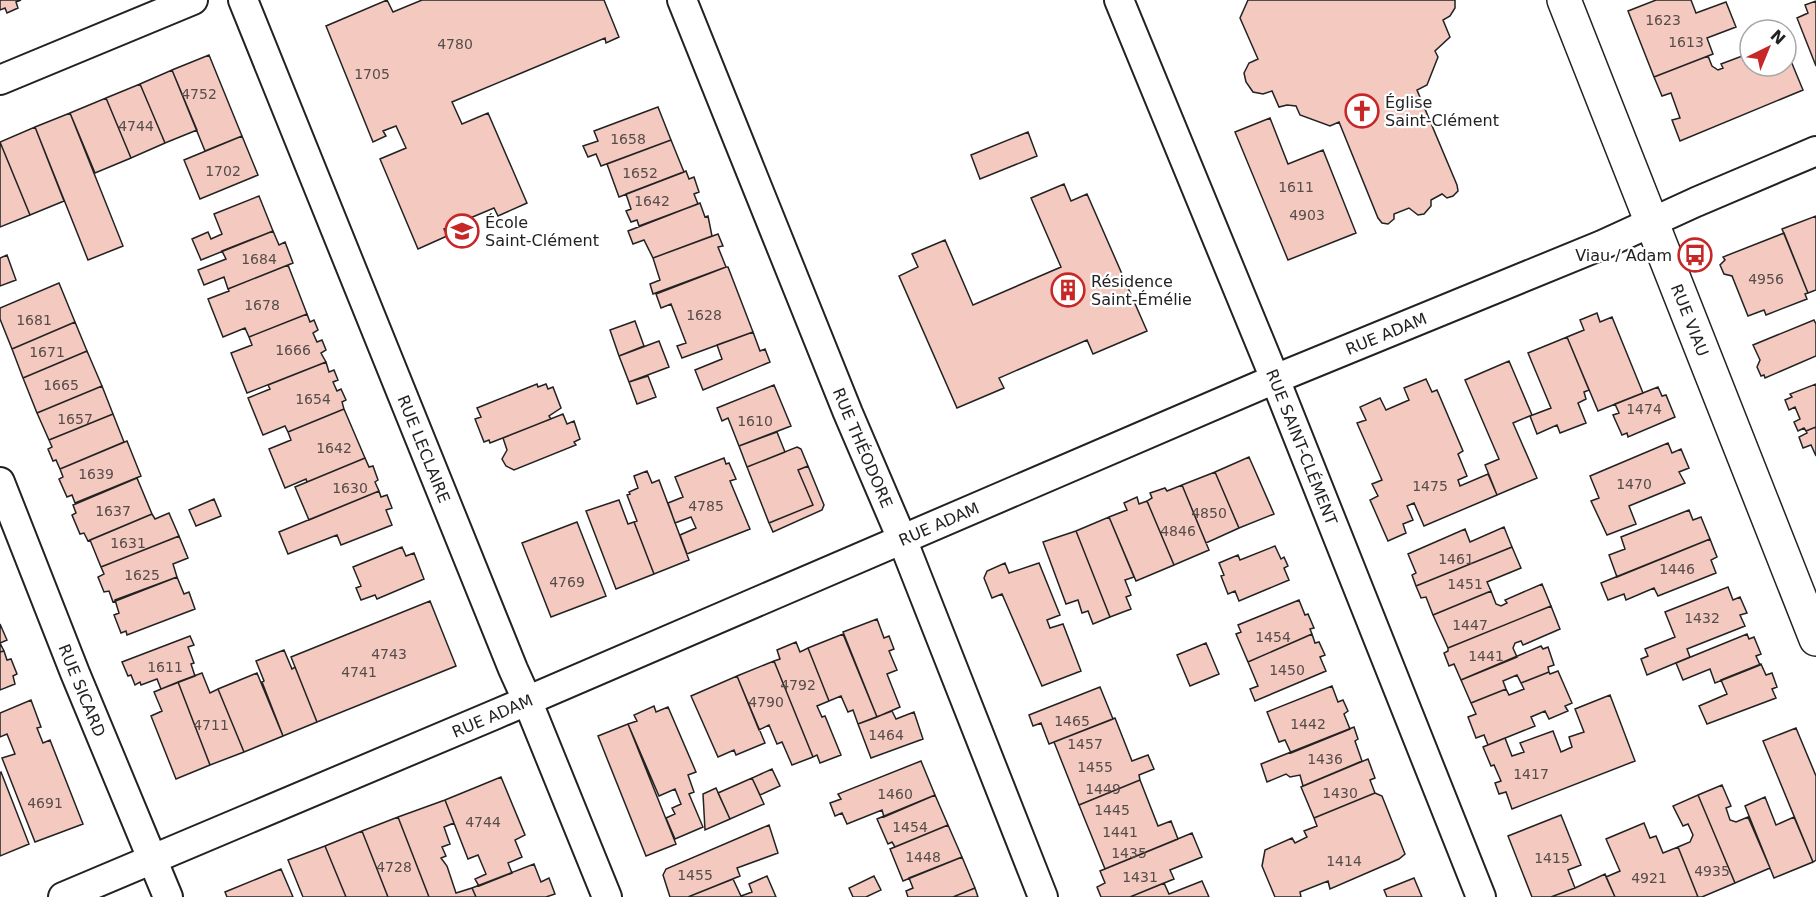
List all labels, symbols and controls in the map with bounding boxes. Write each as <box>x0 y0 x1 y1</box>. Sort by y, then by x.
house number: 1623 <box>1645 12 1681 28</box>
north arrow <box>1738 18 1798 78</box>
text: N <box>1767 26 1789 49</box>
house number: 1613 <box>1668 34 1704 50</box>
house number: 4780 <box>437 36 473 52</box>
house number: 1705 <box>354 66 390 82</box>
house number: 4752 <box>181 86 217 102</box>
church icon: Église Saint-Clément <box>1344 93 1380 129</box>
place label: Église Saint-Clément <box>1385 93 1499 130</box>
house number: 4744 <box>118 118 154 134</box>
house number: 1658 <box>610 131 646 147</box>
house number: 1702 <box>205 163 241 179</box>
house number: 1652 <box>622 165 658 181</box>
house number: 1611 <box>1278 179 1314 195</box>
house number: 1642 <box>634 193 670 209</box>
house number: 4903 <box>1289 207 1325 223</box>
school or university icon: École Saint-Clément <box>444 213 480 249</box>
place label: École Saint-Clément <box>485 213 599 250</box>
bus stop icon: Viau / Adam <box>1677 237 1713 273</box>
place label: Viau / Adam <box>1575 246 1672 265</box>
house number: 1684 <box>241 251 277 267</box>
house number: 4956 <box>1748 271 1784 287</box>
building icon: Résidence Saint-Émélie <box>1050 272 1086 308</box>
place label: Résidence Saint-Émélie <box>1091 272 1192 309</box>
street label: RUE VIAU <box>1667 281 1713 359</box>
house number: 1678 <box>244 297 280 313</box>
house number: 1628 <box>686 307 722 323</box>
street label: RUE ADAM <box>1343 309 1429 359</box>
house number: 1681 <box>16 312 52 328</box>
house number: 1666 <box>275 342 311 358</box>
house number: 1671 <box>29 344 65 360</box>
street label: RUE SAINT-CLÉMENT <box>1262 366 1341 528</box>
house number: 1665 <box>43 377 79 393</box>
street label: RUE THÉODORE <box>829 385 897 511</box>
house number: 1654 <box>295 391 331 407</box>
street label: RUE LECLAIRE <box>393 392 454 506</box>
house number: 1474 <box>1626 401 1662 417</box>
house number: 1657 <box>57 411 93 427</box>
house number: 1610 <box>737 413 773 429</box>
house number: 1642 <box>316 440 352 456</box>
house number: 1639 <box>78 466 114 482</box>
house number: 1470 <box>1616 476 1652 492</box>
house number: 1475 <box>1412 478 1448 494</box>
house number: 1630 <box>332 480 368 496</box>
house number: 4785 <box>688 498 724 514</box>
street label: RUE ADAM <box>896 498 982 550</box>
house number: 1637 <box>95 503 131 519</box>
house number: 4850 <box>1191 505 1227 521</box>
house number: 4846 <box>1160 523 1196 539</box>
house number: 1631 <box>110 535 146 551</box>
house number: 1461 <box>1438 551 1474 567</box>
house number: 1446 <box>1659 561 1695 577</box>
house number: 1625 <box>124 567 160 583</box>
house number: 4769 <box>549 574 585 590</box>
house number: 1451 <box>1447 576 1483 592</box>
house number: 1432 <box>1684 610 1720 626</box>
house number: 1447 <box>1452 617 1488 633</box>
house number: 1454 <box>1255 629 1291 645</box>
street label: RUE SICARD <box>55 641 109 740</box>
house number: 4743 <box>371 646 407 662</box>
house number: 1441 <box>1468 648 1504 664</box>
house number: 1611 <box>147 659 183 675</box>
house number: 1450 <box>1269 662 1305 678</box>
house number: 4741 <box>341 664 377 680</box>
house number: 4792 <box>780 677 816 693</box>
street label: RUE ADAM <box>449 691 536 742</box>
house number: 4790 <box>748 694 784 710</box>
house number: 1465 <box>1054 713 1090 729</box>
house number: 1442 <box>1290 716 1326 732</box>
house number: 4711 <box>193 717 229 733</box>
house number: 1464 <box>868 727 904 743</box>
house number: 1457 <box>1067 736 1103 752</box>
house number: 1436 <box>1307 751 1343 767</box>
house number: 1455 <box>1077 759 1113 775</box>
house number: 1417 <box>1513 766 1549 782</box>
house number: 1449 <box>1085 781 1121 797</box>
house number: 1430 <box>1322 785 1358 801</box>
house number: 1460 <box>877 786 913 802</box>
house number: 4691 <box>27 795 63 811</box>
house number: 1445 <box>1094 802 1130 818</box>
house number: 4744 <box>465 814 501 830</box>
house number: 1454 <box>892 819 928 835</box>
house number: 1441 <box>1102 824 1138 840</box>
house number: 1435 <box>1111 845 1147 861</box>
house number: 1448 <box>905 849 941 865</box>
house number: 1415 <box>1534 850 1570 866</box>
house number: 1414 <box>1326 853 1362 869</box>
house number: 4728 <box>376 859 412 875</box>
house number: 4935 <box>1694 863 1730 879</box>
house number: 1455 <box>677 867 713 883</box>
house number: 1431 <box>1122 869 1158 885</box>
house number: 4921 <box>1631 870 1667 886</box>

